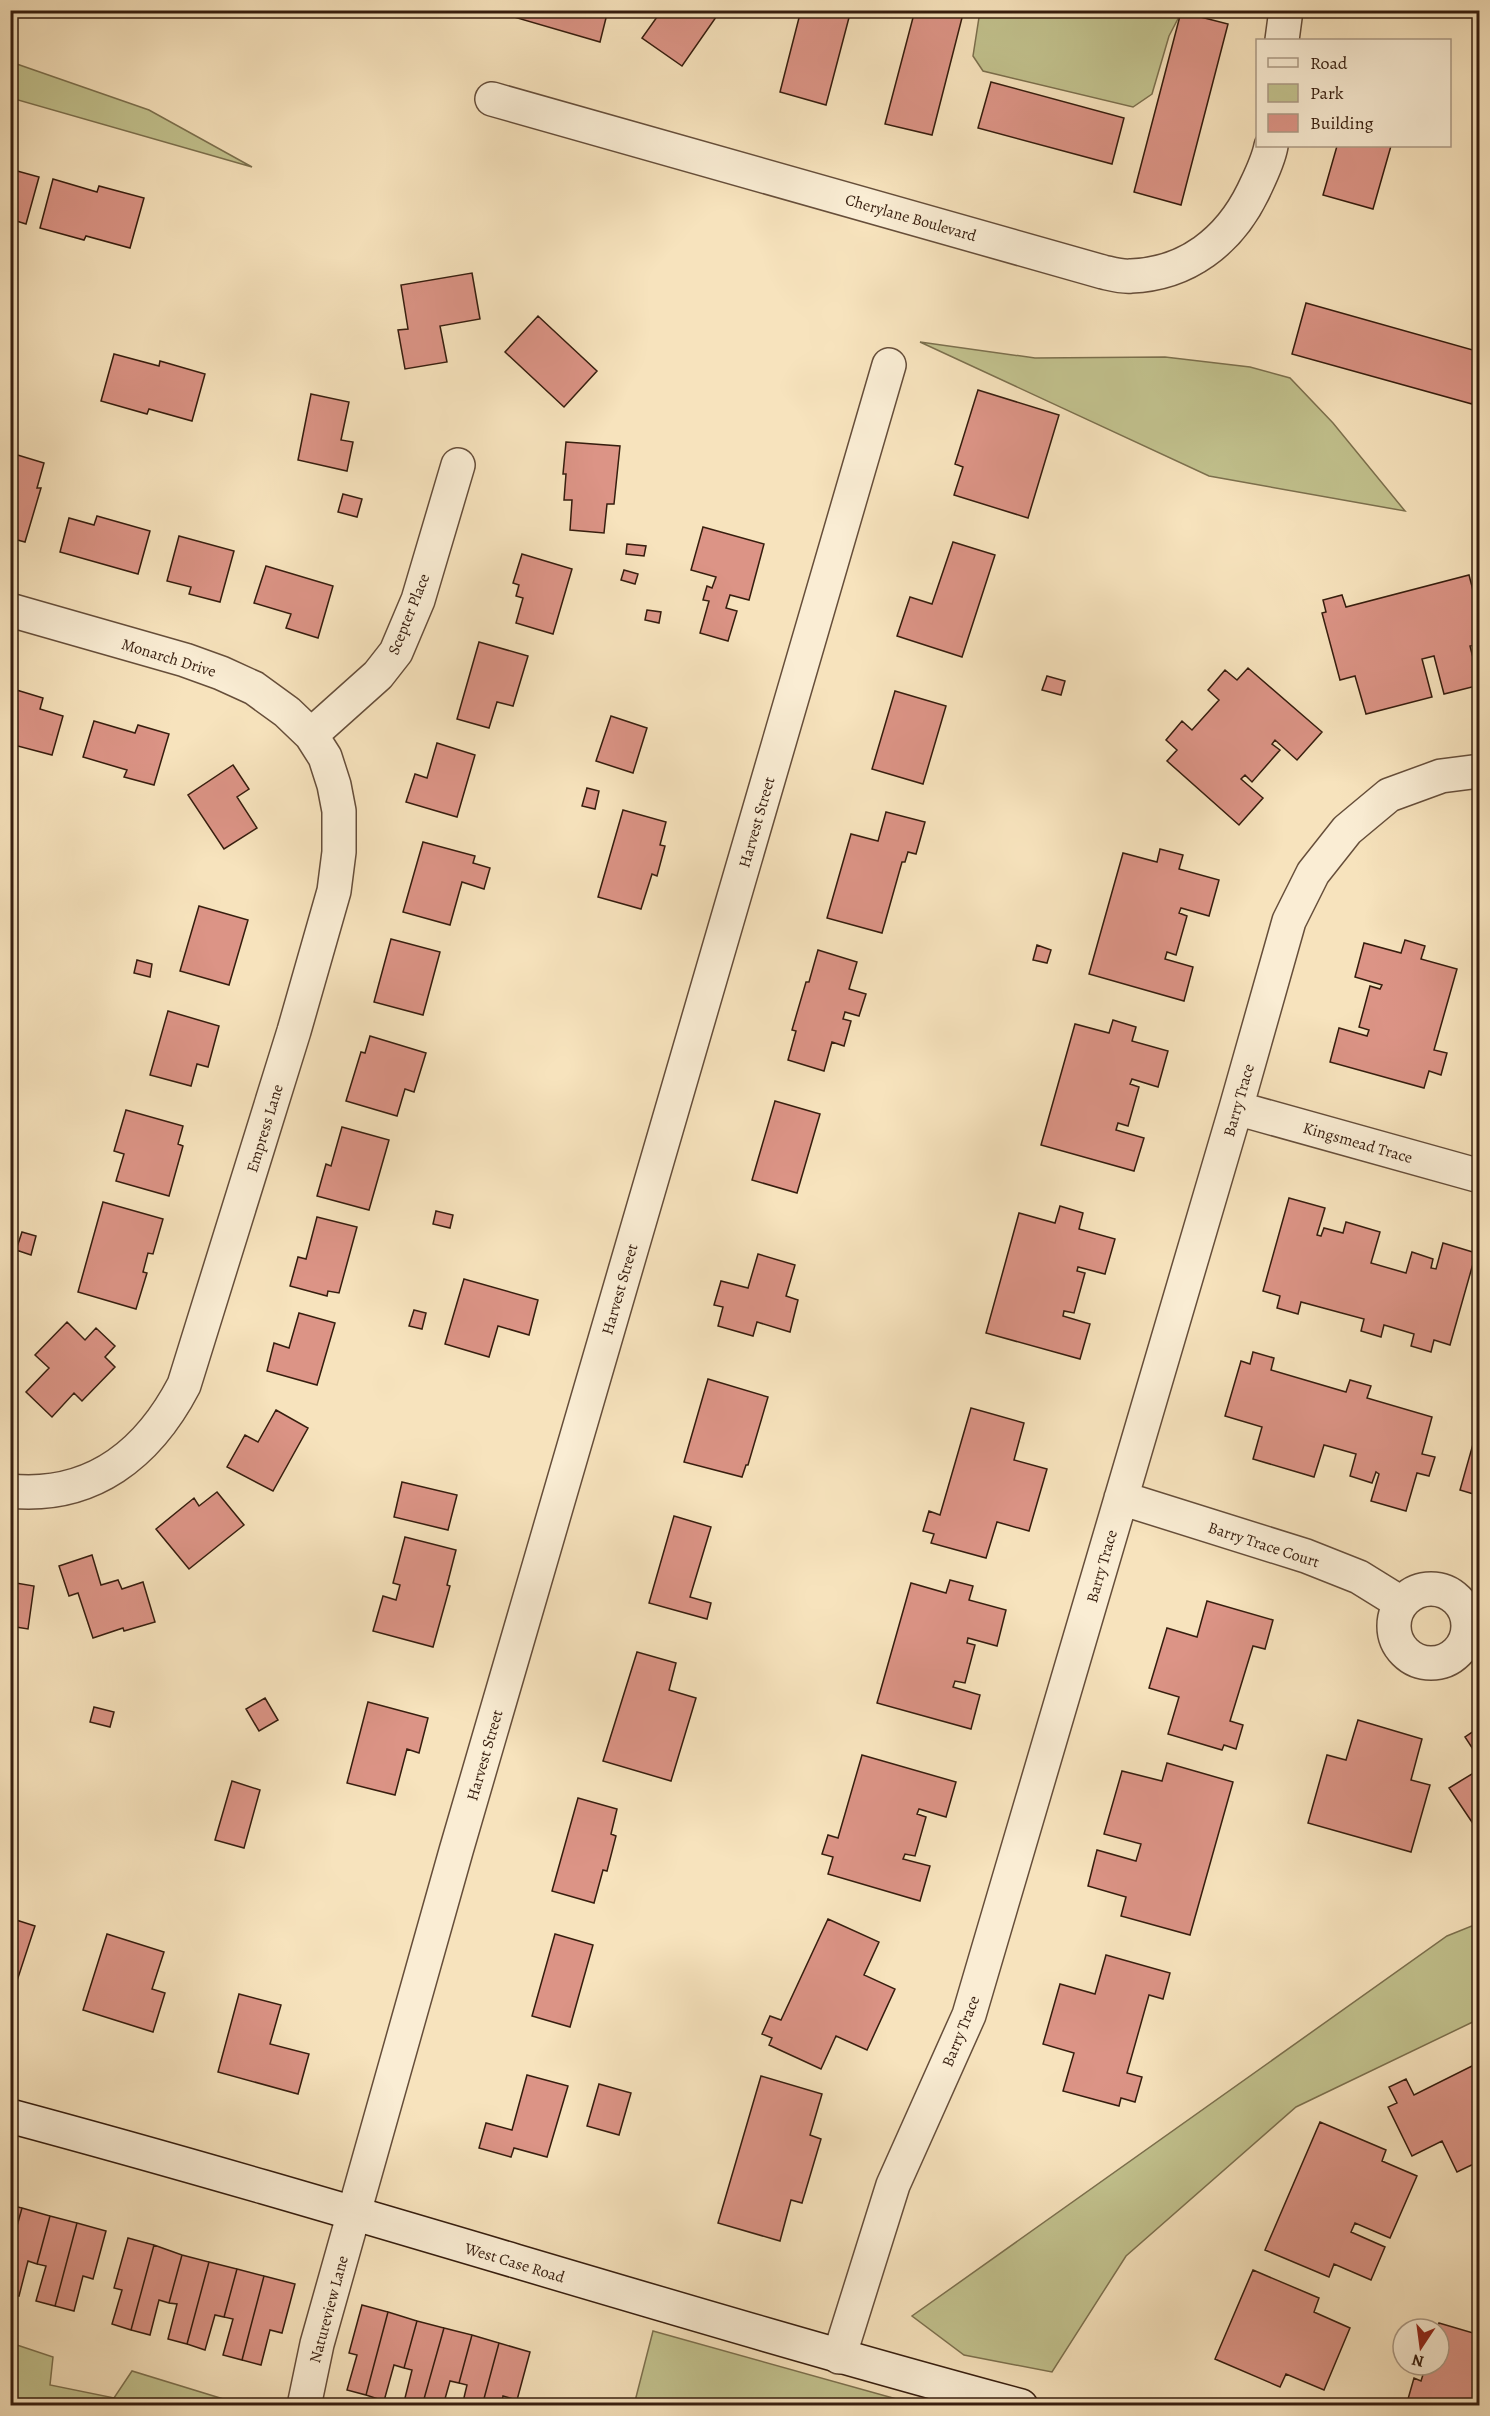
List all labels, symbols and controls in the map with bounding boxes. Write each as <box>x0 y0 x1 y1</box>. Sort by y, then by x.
legend <box>1256 39 1451 147</box>
text: Road <box>1310 51 1348 75</box>
text: Park <box>1310 81 1344 105</box>
text: Building <box>1310 111 1374 135</box>
street label: Cherylane Boulevard <box>842 189 979 247</box>
street label: Scepter Place <box>383 570 435 658</box>
street label: Monarch Drive <box>119 633 219 683</box>
street label: Harvest Street <box>733 774 780 870</box>
street label: Barry Trace <box>1218 1061 1260 1139</box>
street label: Empress Lane <box>241 1081 289 1175</box>
street label: Kingsmead Trace <box>1300 1117 1415 1169</box>
street label: Harvest Street <box>596 1241 643 1337</box>
street label: Barry Trace Court <box>1205 1517 1322 1573</box>
street label: Barry Trace <box>1081 1527 1123 1605</box>
street label: Harvest Street <box>461 1707 508 1803</box>
street label: Barry Trace <box>937 1992 985 2070</box>
street label: West Case Road <box>461 2237 568 2289</box>
street label: Natureview Lane <box>304 2253 354 2365</box>
north arrow <box>1391 2317 1451 2377</box>
text: N <box>1409 2349 1426 2373</box>

